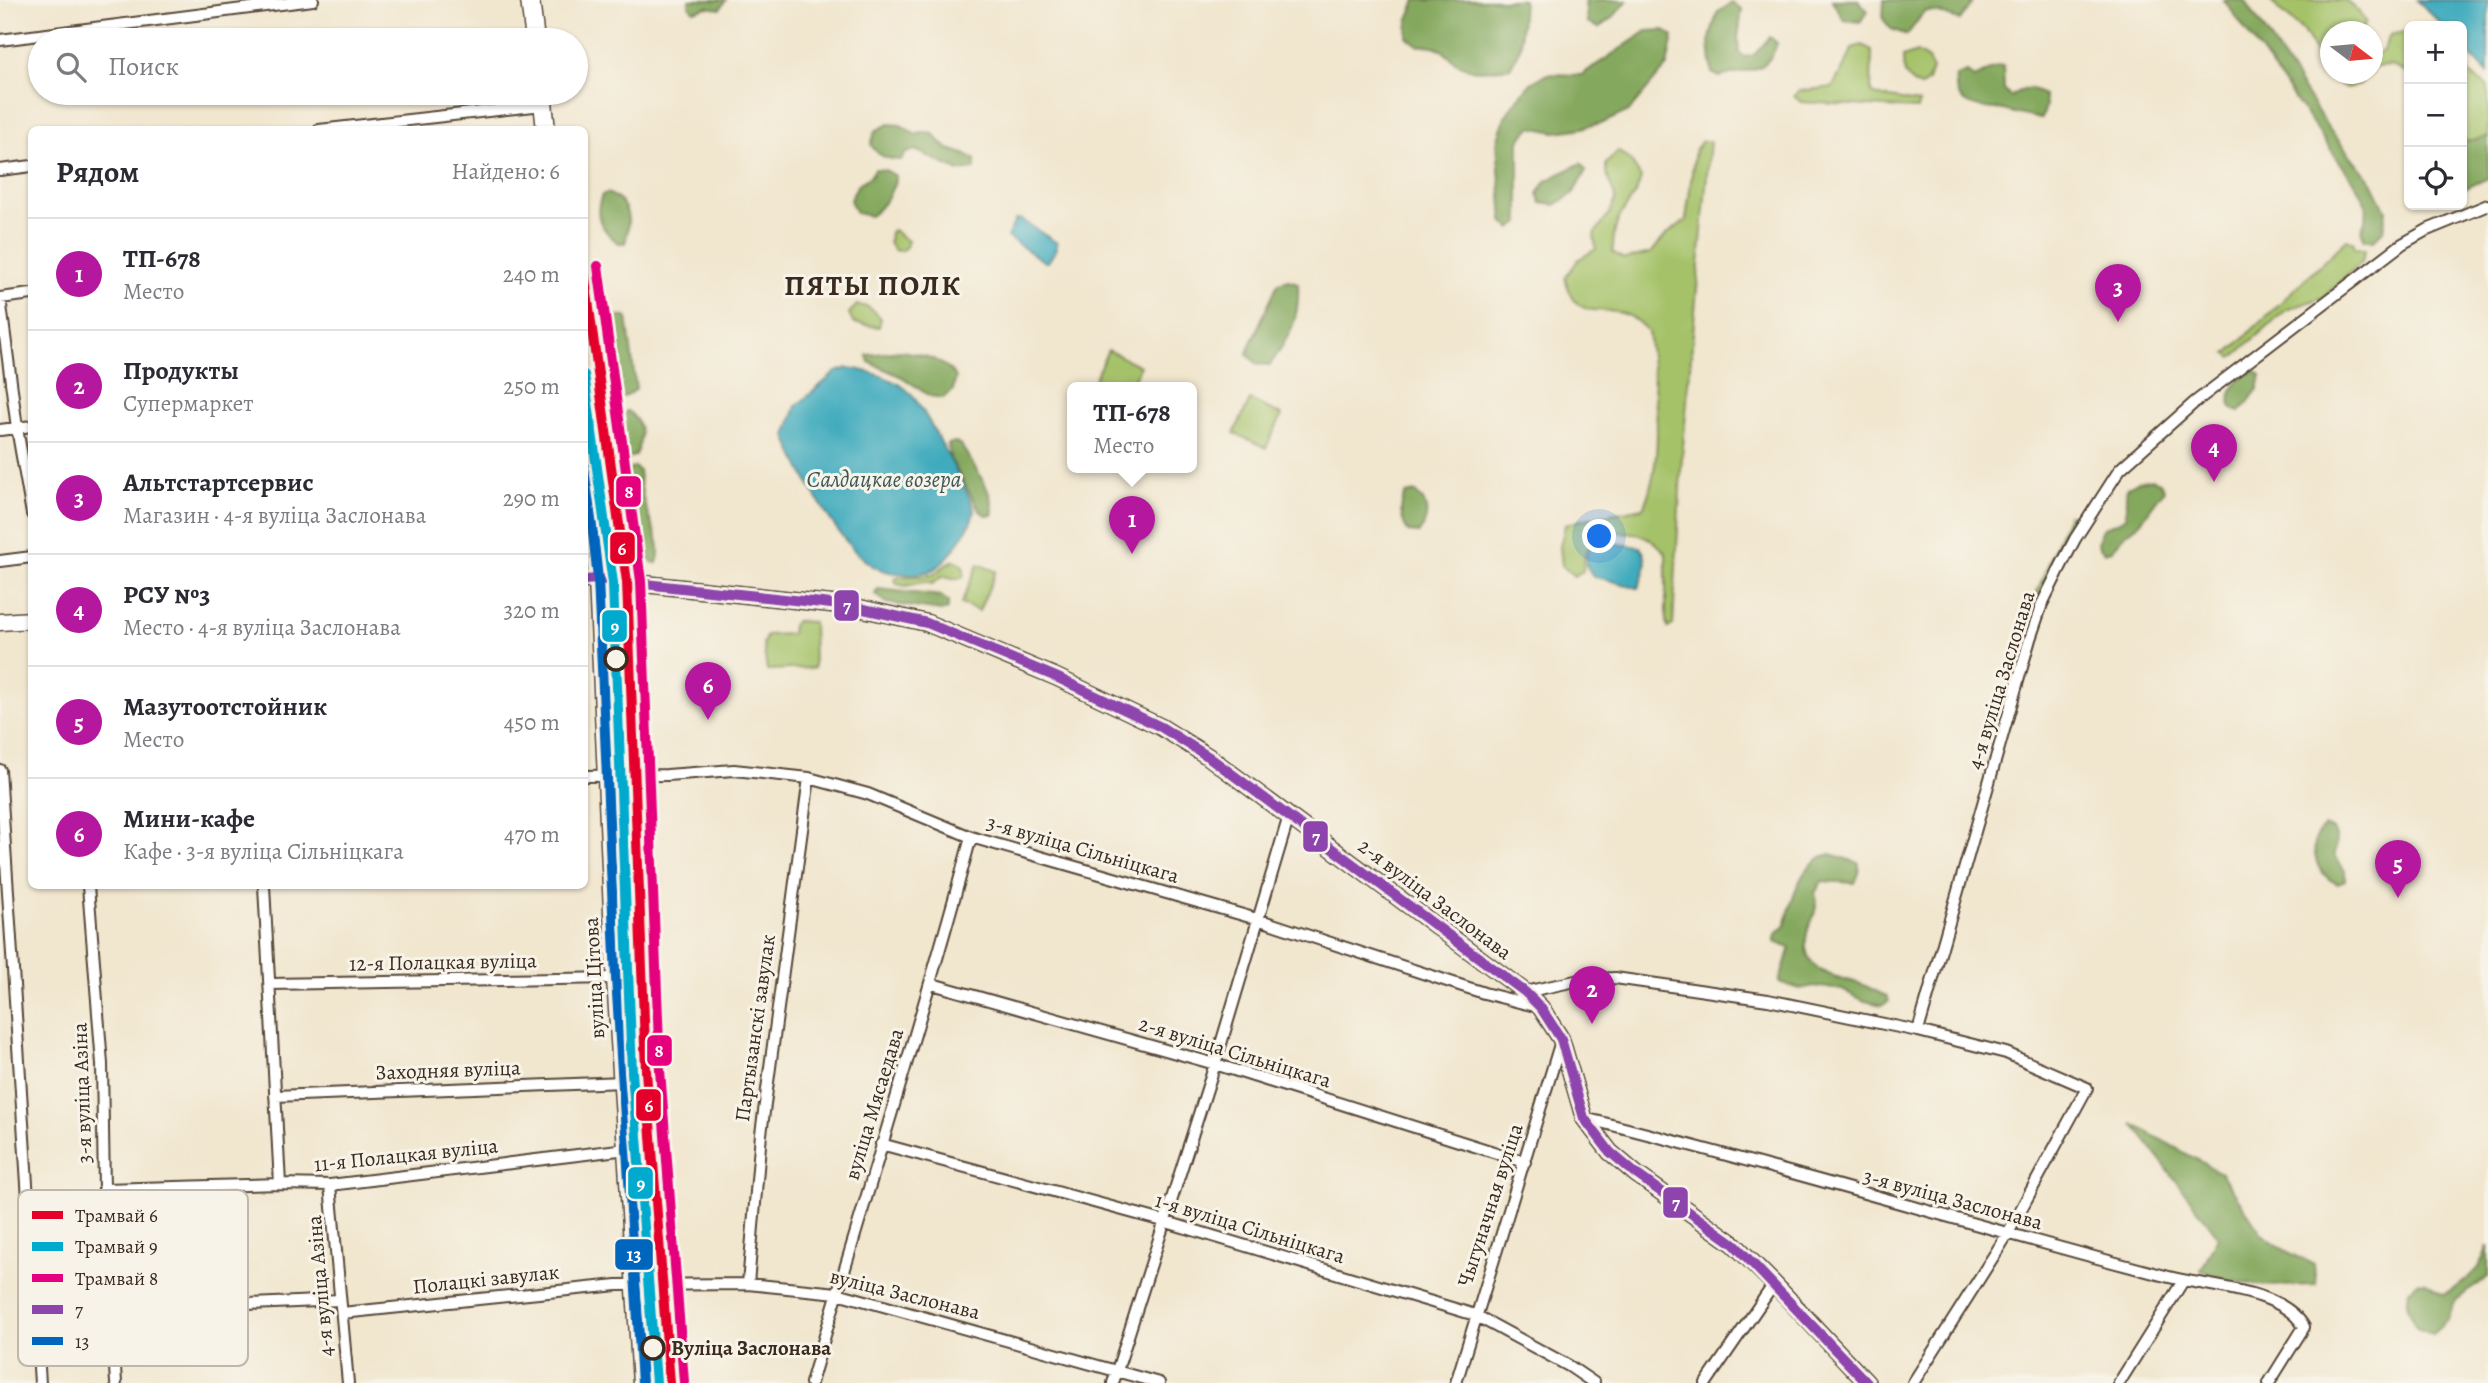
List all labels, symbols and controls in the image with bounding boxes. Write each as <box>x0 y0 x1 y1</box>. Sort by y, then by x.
north arrow <box>2320 21 2383 84</box>
map controls <box>2404 21 2467 210</box>
button: + <box>2404 21 2467 84</box>
search box <box>28 28 588 105</box>
icon: search <box>52 48 90 86</box>
text: Поиск <box>108 49 179 84</box>
button: − <box>2404 84 2467 147</box>
button: locate <box>2404 147 2467 210</box>
text: Рядом <box>56 152 139 192</box>
text: Найдено: 6 <box>452 156 560 187</box>
text: ТП-678 <box>123 241 201 276</box>
text: 1 <box>75 259 83 290</box>
text: 240 m <box>503 259 560 290</box>
pin: 3 <box>2095 264 2141 322</box>
district label: ПЯТЫ ПОЛК <box>784 267 962 305</box>
text: Место <box>123 276 184 307</box>
text: Продукты <box>123 353 239 388</box>
text: 2 <box>73 371 85 402</box>
text: 250 m <box>503 371 560 402</box>
popup <box>1067 382 1197 473</box>
text: Супермаркет <box>123 388 254 419</box>
text: ТП-678 <box>1093 395 1171 430</box>
pin: 4 <box>2191 424 2237 482</box>
text: Место <box>1093 430 1154 461</box>
water label: Салдацкае возера <box>807 464 962 495</box>
text: Альтстартсервис <box>123 465 314 500</box>
line badge: 8 <box>615 475 642 508</box>
text: 8 <box>624 479 634 505</box>
text: 3 <box>74 483 84 514</box>
text: 290 m <box>503 483 560 514</box>
pin: 1 <box>1109 496 1155 554</box>
text: Магазин · 4-я вуліца Заслонава <box>123 500 426 531</box>
your location <box>1582 519 1616 553</box>
line badge: 6 <box>609 531 636 565</box>
text: 6 <box>618 536 627 562</box>
text: РСУ №3 <box>123 577 210 612</box>
street label: 4-я вуліца Заслонава <box>1961 587 2042 773</box>
line badge: 7 <box>833 589 860 622</box>
text: 7 <box>843 593 852 619</box>
text: 4 <box>74 595 84 626</box>
text: 320 m <box>504 595 560 626</box>
line badge: 9 <box>601 609 628 643</box>
text: Место · 4-я вуліца Заслонава <box>123 612 401 643</box>
text: 9 <box>611 614 620 640</box>
unlabelled marker <box>604 647 628 671</box>
pin: 6 <box>685 662 731 720</box>
text: Мазутоотстойник <box>123 689 327 724</box>
text: 5 <box>74 707 84 738</box>
text: 450 m <box>504 707 560 738</box>
text: Место <box>123 724 184 755</box>
text: Мини-кафе <box>123 801 255 836</box>
street label: 3-я вуліца Сільніцкага <box>984 808 1183 890</box>
text: 6 <box>74 819 84 850</box>
text: 470 m <box>504 819 560 850</box>
line badge: 7 <box>1302 820 1329 853</box>
text: 7 <box>1312 824 1321 850</box>
street label: 2-я вуліца Заслонава <box>1352 832 1518 966</box>
text: Кафе · 3-я вуліца Сільніцкага <box>123 836 404 867</box>
pin: 5 <box>2375 840 2421 898</box>
street label: вуліца Цітова <box>577 916 611 1040</box>
street label: Партызанскі завулак <box>728 933 782 1123</box>
street label: 12-я Полацкая вуліца <box>349 946 537 978</box>
pin: 2 <box>1569 966 1615 1024</box>
street label: 2-я вуліца Сільніцкага <box>1135 1009 1335 1095</box>
street label: 3-я вуліца Азіна <box>66 1022 98 1164</box>
street label: вуліца Мясаедава <box>838 1025 910 1183</box>
line badge: 8 <box>646 1034 673 1067</box>
text: 8 <box>654 1038 664 1064</box>
street label: Заходняя вуліца <box>375 1053 521 1087</box>
line badge: 6 <box>635 1088 662 1122</box>
text: 6 <box>645 1093 654 1119</box>
street label: Чыгуначная вуліца <box>1450 1120 1530 1290</box>
street label: 11-я Полацкая вуліца <box>313 1131 500 1179</box>
street label: 3-я вуліца Заслонава <box>1860 1162 2046 1236</box>
line badge: 9 <box>627 1166 654 1200</box>
text: 9 <box>637 1171 646 1197</box>
street label: 1-я вуліца Сільніцкага <box>1152 1186 1349 1270</box>
line badge: 7 <box>1662 1186 1689 1219</box>
legend <box>18 1190 248 1366</box>
text: 7 <box>1672 1190 1681 1216</box>
text: Трамвай 6 <box>75 1203 158 1229</box>
street label: 4-я вуліца Азіна <box>300 1214 340 1358</box>
text: Трамвай 9 <box>75 1234 158 1260</box>
line badge: 13 <box>614 1238 654 1271</box>
text: 13 <box>627 1242 641 1268</box>
street label: Полацкі завулак <box>411 1257 561 1301</box>
street label: вуліца Заслонава <box>827 1262 983 1326</box>
text: Трамвай 8 <box>75 1266 158 1292</box>
text: 7 <box>75 1297 83 1323</box>
text: 13 <box>75 1329 89 1355</box>
place label: Вуліца Заслонава <box>671 1334 831 1362</box>
marker: Вуліца Заслонава <box>641 1336 665 1360</box>

